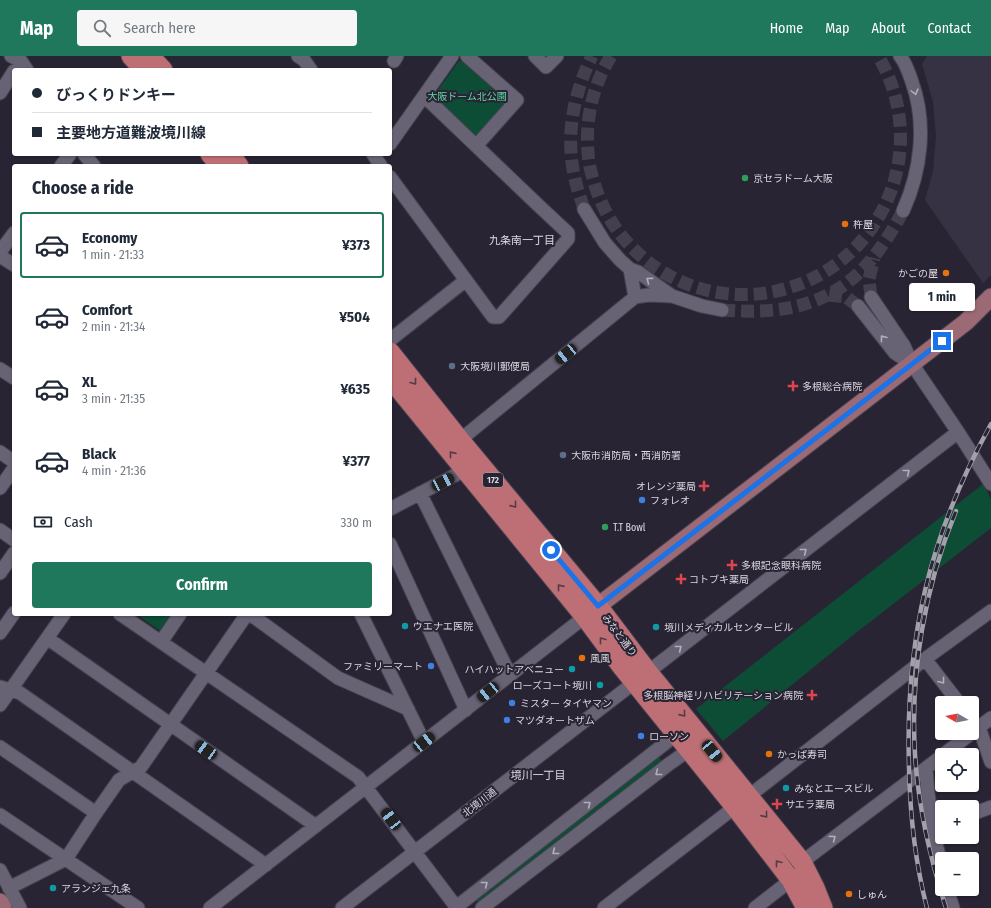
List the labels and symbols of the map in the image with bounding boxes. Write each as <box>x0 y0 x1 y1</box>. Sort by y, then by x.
one-way arrow <box>910 89 918 95</box>
park label: 大阪ドーム北公園 <box>427 91 507 103</box>
marker: 京セラドーム大阪 <box>740 173 750 183</box>
place label: 京セラドーム大阪 <box>753 173 833 185</box>
marker: 杵屋 <box>840 219 850 229</box>
place label: 杵屋 <box>853 219 873 231</box>
district label: 九条南一丁目 <box>489 234 555 247</box>
place label: かごの屋 <box>898 268 938 280</box>
marker: かごの屋 <box>941 268 951 278</box>
one-way arrow <box>646 278 653 285</box>
callout: 1 min <box>909 283 975 311</box>
route end <box>933 332 951 350</box>
one-way arrow <box>881 335 888 342</box>
car <box>553 342 579 366</box>
marker: 大阪境川郵便局 <box>447 361 457 371</box>
place label: 大阪境川郵便局 <box>460 361 530 373</box>
one-way arrow <box>410 378 417 385</box>
marker: 多根総合病院 <box>787 380 799 392</box>
place label: 多根総合病院 <box>802 381 862 393</box>
marker: 大阪市消防局・西消防署 <box>558 450 568 460</box>
place label: 大阪市消防局・西消防署 <box>571 450 681 462</box>
one-way arrow <box>449 451 456 458</box>
one-way arrow <box>902 470 909 477</box>
car <box>430 471 456 493</box>
road number: 172 <box>483 473 503 487</box>
place label: オレンジ薬局 <box>636 481 696 493</box>
marker: オレンジ薬局 <box>699 481 709 491</box>
marker: フォレオ <box>637 495 647 505</box>
place label: フォレオ <box>650 495 690 507</box>
one-way arrow <box>509 500 516 508</box>
marker: T.T Bowl <box>600 522 610 532</box>
place label: T.T Bowl <box>613 522 646 534</box>
route start <box>542 541 560 559</box>
one-way arrow <box>799 549 806 556</box>
marker: 多根記念眼科病院 <box>726 559 738 571</box>
place label: 多根記念眼科病院 <box>741 560 821 572</box>
marker: コトブキ薬局 <box>676 574 686 584</box>
place label: コトブキ薬局 <box>689 574 749 586</box>
one-way arrow <box>558 585 565 592</box>
street label: みなと通り <box>599 612 639 659</box>
marker: ウエナエ医院 <box>400 621 410 631</box>
place label: ウエナエ医院 <box>413 621 473 633</box>
marker: 境川メディカルセンタービル <box>651 622 661 632</box>
place label: 境川メディカルセンタービル <box>664 622 793 634</box>
one-way arrow <box>600 637 607 644</box>
one-way arrow <box>674 645 681 652</box>
marker: 風風 <box>577 653 587 663</box>
place label: 風風 <box>590 653 610 665</box>
place label: ファミリーマート <box>343 661 423 673</box>
marker: ファミリーマート <box>426 661 436 671</box>
place label: ハイハットアベニュー <box>465 664 564 676</box>
marker: ハイハットアベニュー <box>567 664 577 674</box>
one-way arrow <box>937 677 944 684</box>
car <box>475 680 501 704</box>
place label: ローズコート境川 <box>513 680 592 692</box>
marker: ローズコート境川 <box>595 680 605 690</box>
marker: 多根脳神経リハビリテーション病院 <box>806 689 818 701</box>
place label: 多根脳神経リハビリテーション病院 <box>643 690 803 702</box>
north arrow <box>935 696 979 740</box>
marker: ミスター タイヤマン <box>507 698 517 708</box>
place label: ミスター タイヤマン <box>520 698 612 710</box>
one-way arrow <box>678 710 685 717</box>
marker: マツダオートザム <box>502 715 512 725</box>
place label: マツダオートザム <box>515 715 595 727</box>
car <box>411 730 437 754</box>
marker: ローソン <box>636 731 646 741</box>
place label: ローソン <box>649 731 689 743</box>
car <box>193 738 219 762</box>
car <box>700 738 724 764</box>
marker: かっぱ寿司 <box>764 749 774 759</box>
place label: かっぱ寿司 <box>777 749 827 761</box>
one-way arrow <box>655 768 662 775</box>
district label: 境川一丁目 <box>511 769 566 782</box>
marker: みなとエースビル <box>781 783 791 793</box>
place label: みなとエースビル <box>794 783 874 795</box>
street label: 北境川通 <box>460 786 499 820</box>
marker: サエラ薬局 <box>772 799 782 809</box>
place label: サエラ薬局 <box>785 799 835 811</box>
one-way arrow <box>584 802 591 809</box>
car <box>379 806 403 832</box>
one-way arrow <box>760 811 767 818</box>
one-way arrow <box>829 836 836 843</box>
one-way arrow <box>552 848 559 855</box>
one-way arrow <box>776 860 783 867</box>
one-way arrow <box>481 882 488 889</box>
marker: アランジェ九条 <box>48 883 58 893</box>
place label: アランジェ九条 <box>61 883 131 895</box>
marker: しゅん <box>844 889 854 899</box>
place label: しゅん <box>857 889 887 901</box>

